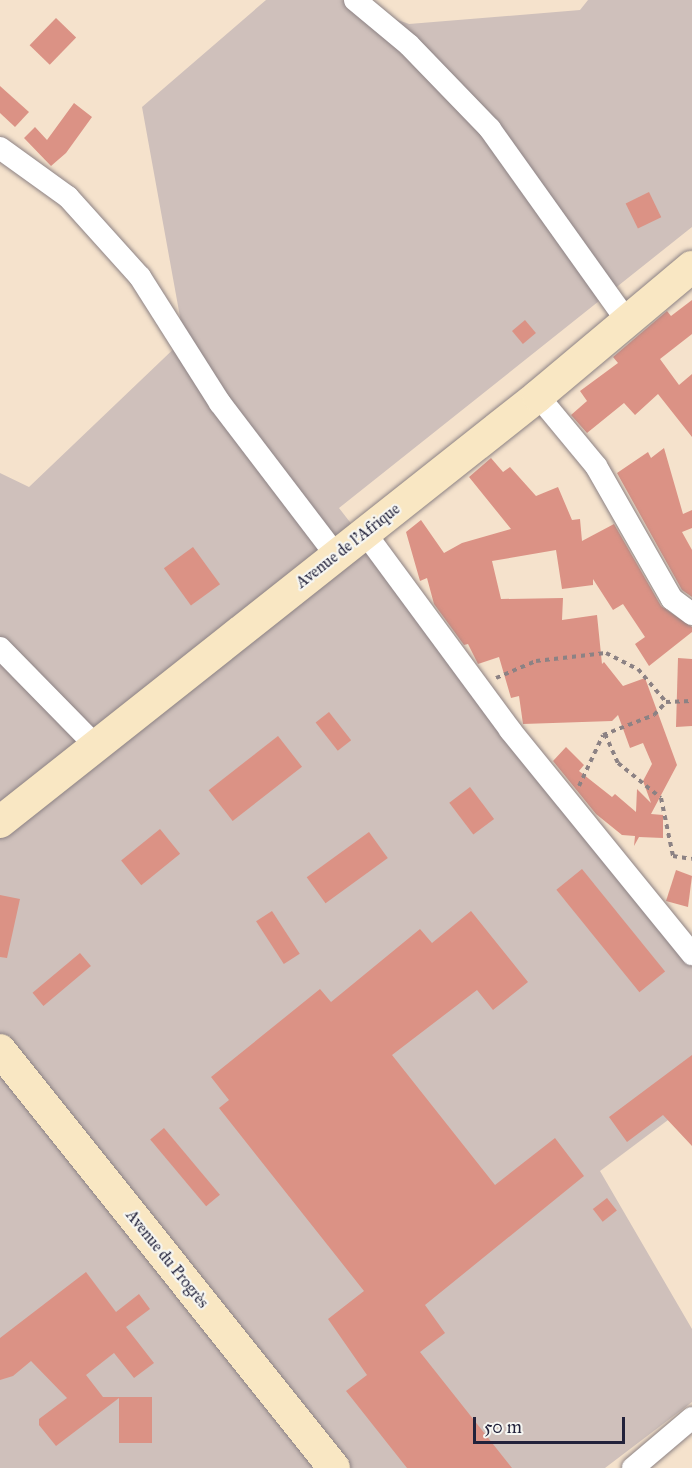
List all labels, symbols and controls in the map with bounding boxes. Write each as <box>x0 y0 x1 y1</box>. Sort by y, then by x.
street label: Avenue de l'Afrique <box>292 499 404 593</box>
street label: Avenue du Progrès <box>122 1206 212 1312</box>
scale bar <box>476 1405 628 1443</box>
text: 50 m <box>484 1416 522 1438</box>

